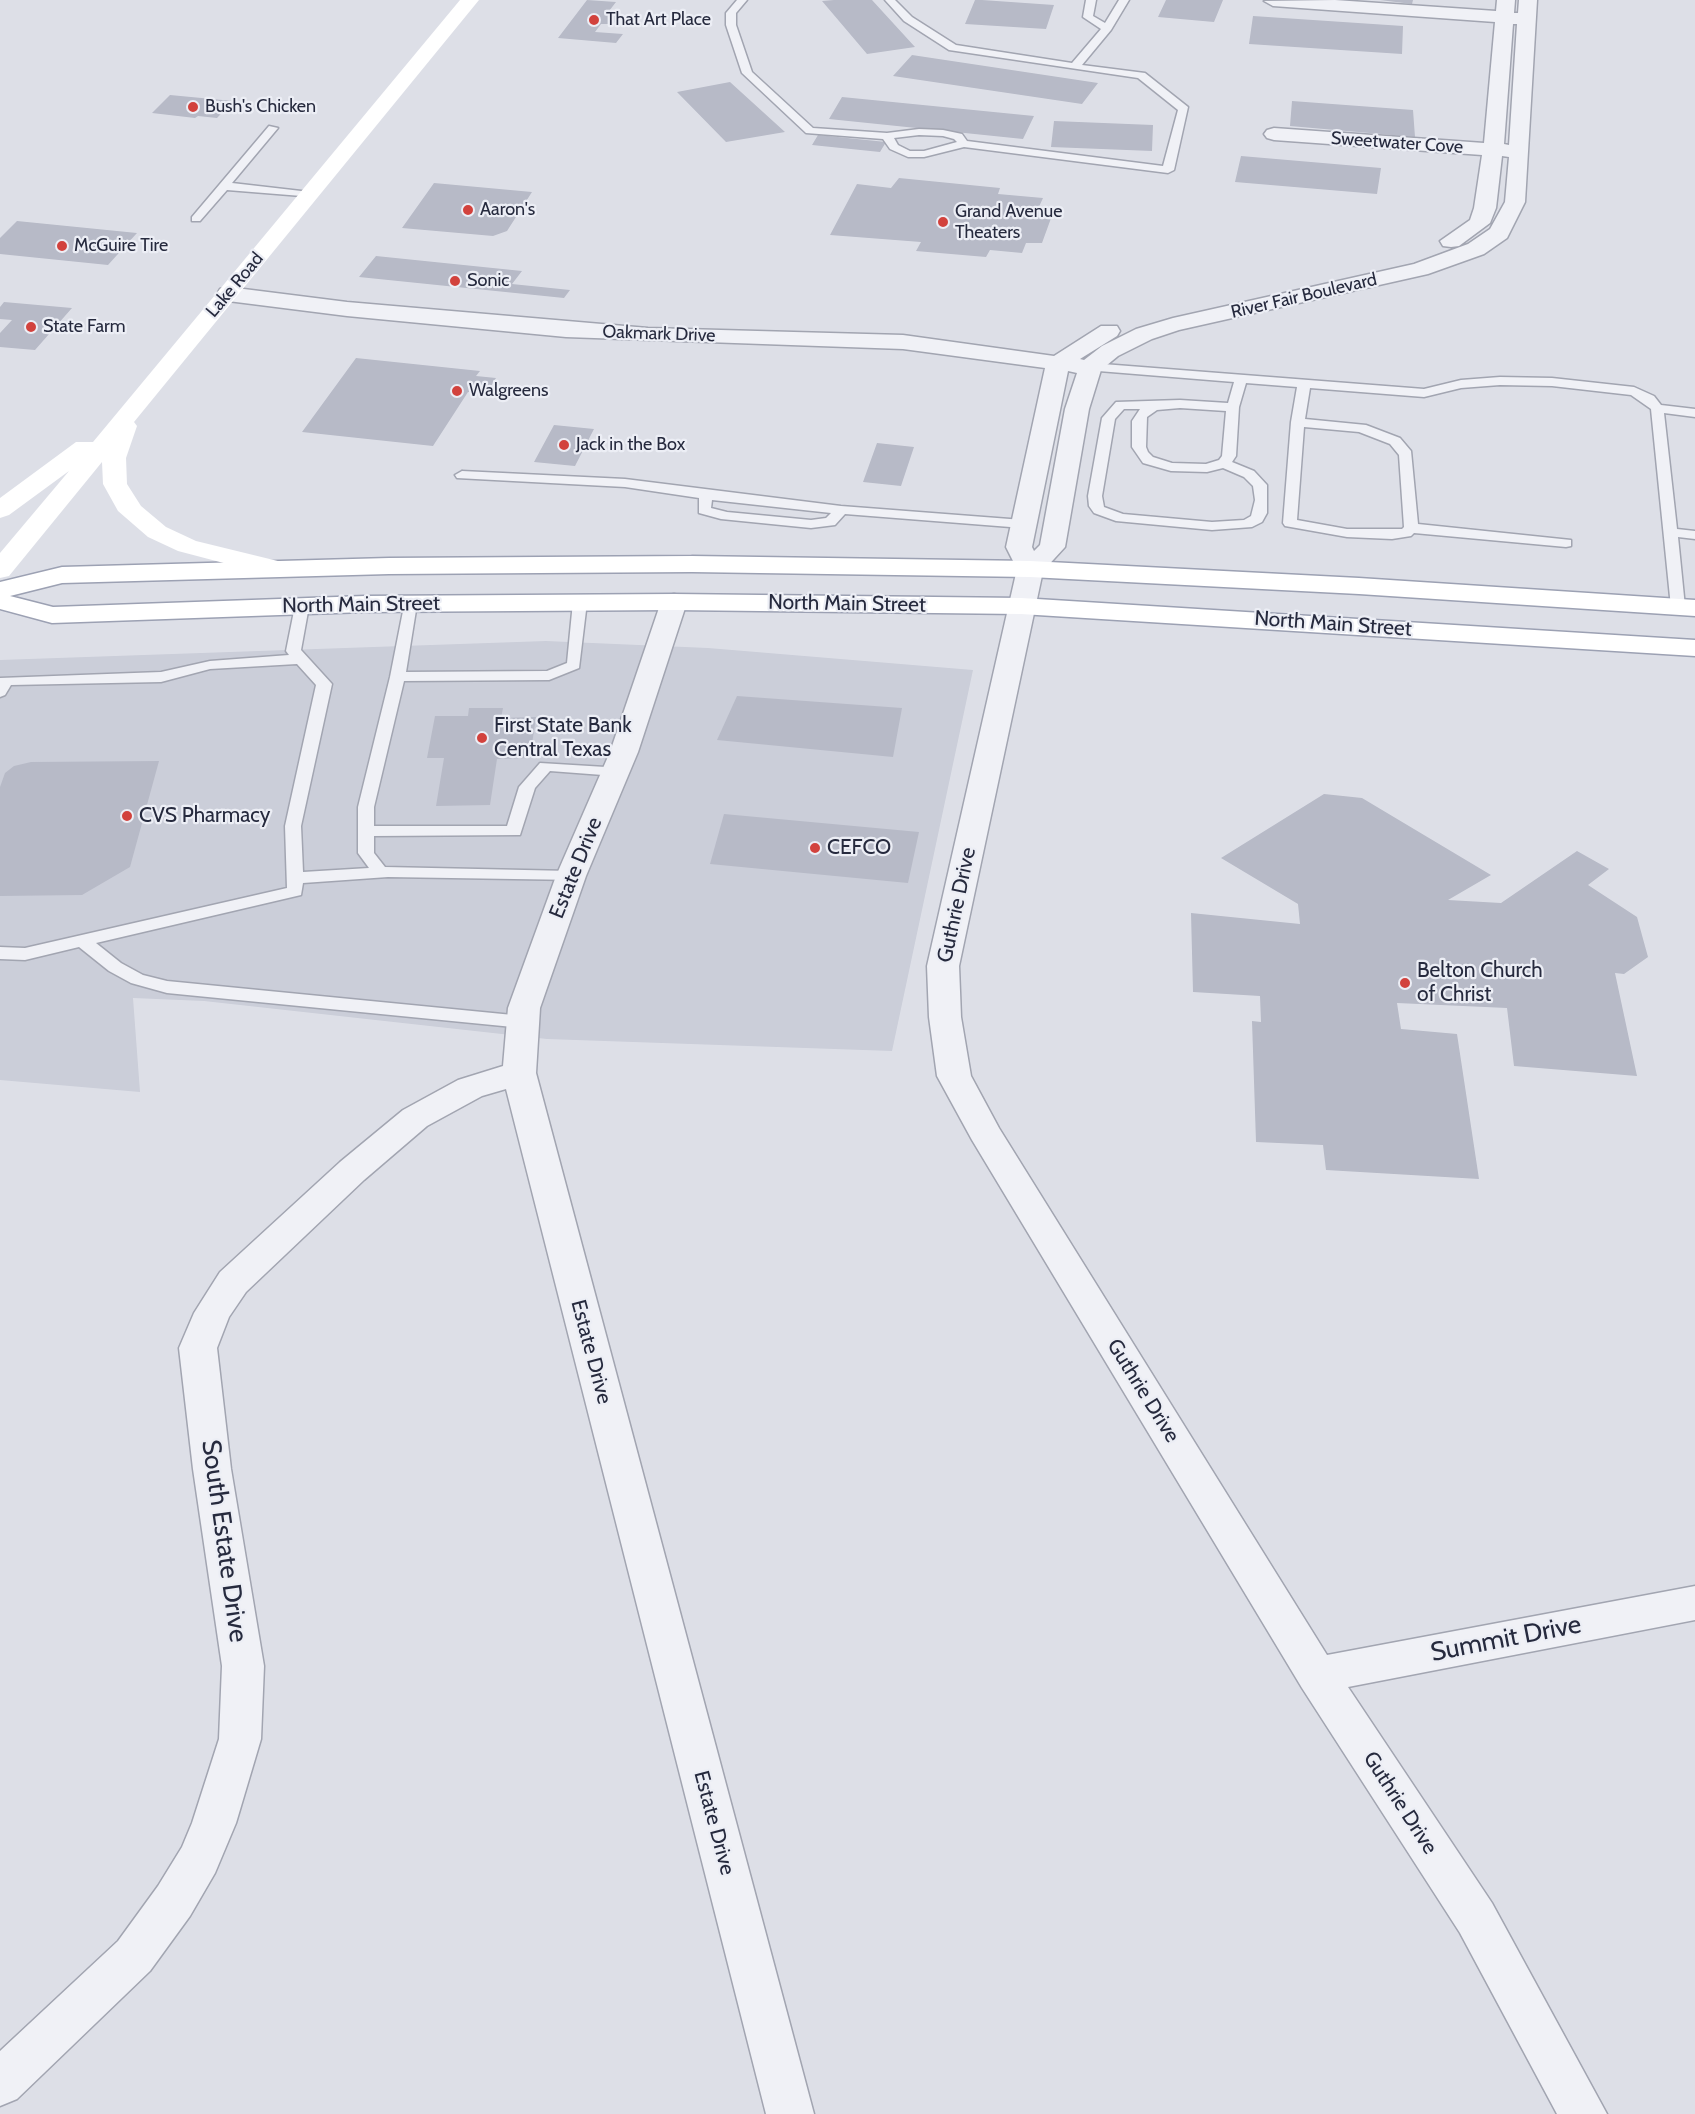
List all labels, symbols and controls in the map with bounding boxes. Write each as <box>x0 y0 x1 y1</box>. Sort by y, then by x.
place label: That Art Place <box>606 9 711 31</box>
marker: That Art Place <box>587 13 601 27</box>
place label: Bush's Chicken <box>205 96 316 118</box>
marker: Bush's Chicken <box>186 100 200 114</box>
street label: Sweetwater Cove <box>1330 128 1464 158</box>
place label: Aaron's <box>480 199 535 221</box>
place label: Grand Avenue Theaters <box>955 201 1062 244</box>
marker: Aaron's <box>461 203 475 217</box>
marker: Grand Avenue Theaters <box>936 215 950 229</box>
place label: McGuire Tire <box>74 235 168 257</box>
marker: McGuire Tire <box>55 239 69 253</box>
street label: Lake Road <box>202 248 268 322</box>
street label: River Fair Boulevard <box>1229 269 1379 323</box>
place label: Sonic <box>467 270 509 292</box>
marker: Sonic <box>448 274 462 288</box>
place label: State Farm <box>43 316 126 338</box>
marker: State Farm <box>24 320 38 334</box>
street label: Oakmark Drive <box>602 321 716 347</box>
place label: Walgreens <box>469 380 549 402</box>
marker: Walgreens <box>450 384 464 398</box>
place label: Jack in the Box <box>576 434 685 456</box>
marker: Jack in the Box <box>557 438 571 452</box>
street label: North Main Street <box>768 590 926 618</box>
street label: North Main Street <box>282 591 440 619</box>
street label: North Main Street <box>1253 606 1413 642</box>
place label: First State Bank Central Texas <box>494 713 632 763</box>
marker: First State Bank Central Texas <box>475 731 489 745</box>
place label: CVS Pharmacy <box>139 803 270 829</box>
marker: CVS Pharmacy <box>120 809 134 823</box>
street label: Estate Drive <box>544 814 608 922</box>
place label: CEFCO <box>827 835 891 861</box>
marker: CEFCO <box>808 841 822 855</box>
street label: Guthrie Drive <box>933 845 981 965</box>
place label: Belton Church of Christ <box>1417 958 1543 1008</box>
marker: Belton Church of Christ <box>1398 976 1412 990</box>
street label: Estate Drive <box>565 1297 617 1407</box>
street label: Guthrie Drive <box>1101 1335 1185 1447</box>
street label: South Estate Drive <box>194 1438 254 1644</box>
street label: Summit Drive <box>1428 1609 1584 1669</box>
street label: Guthrie Drive <box>1358 1747 1442 1859</box>
street label: Estate Drive <box>688 1768 740 1878</box>

